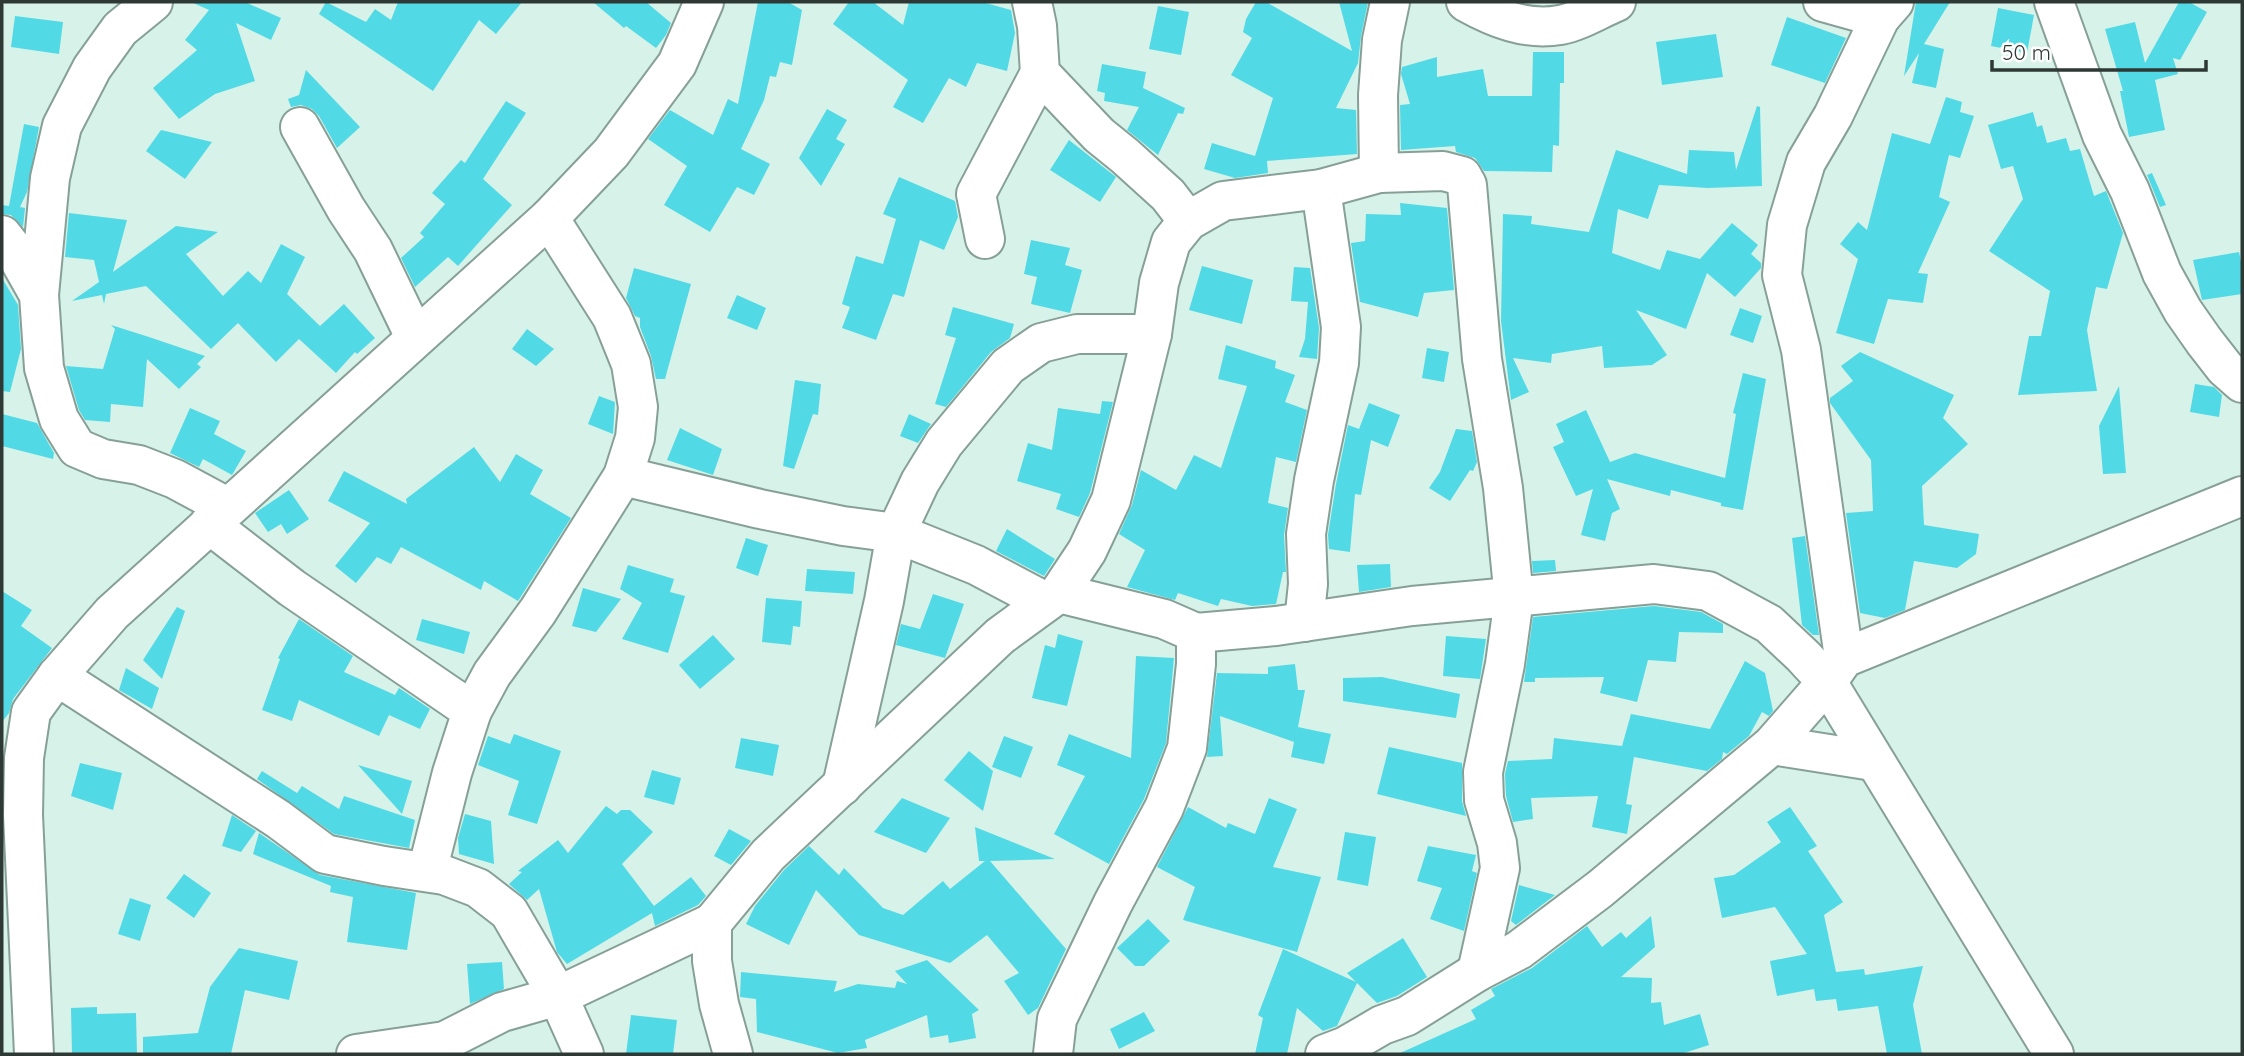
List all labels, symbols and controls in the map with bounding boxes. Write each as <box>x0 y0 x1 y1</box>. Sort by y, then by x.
scale bar <box>1992 28 2206 72</box>
text: 50 m <box>2002 39 2051 65</box>

